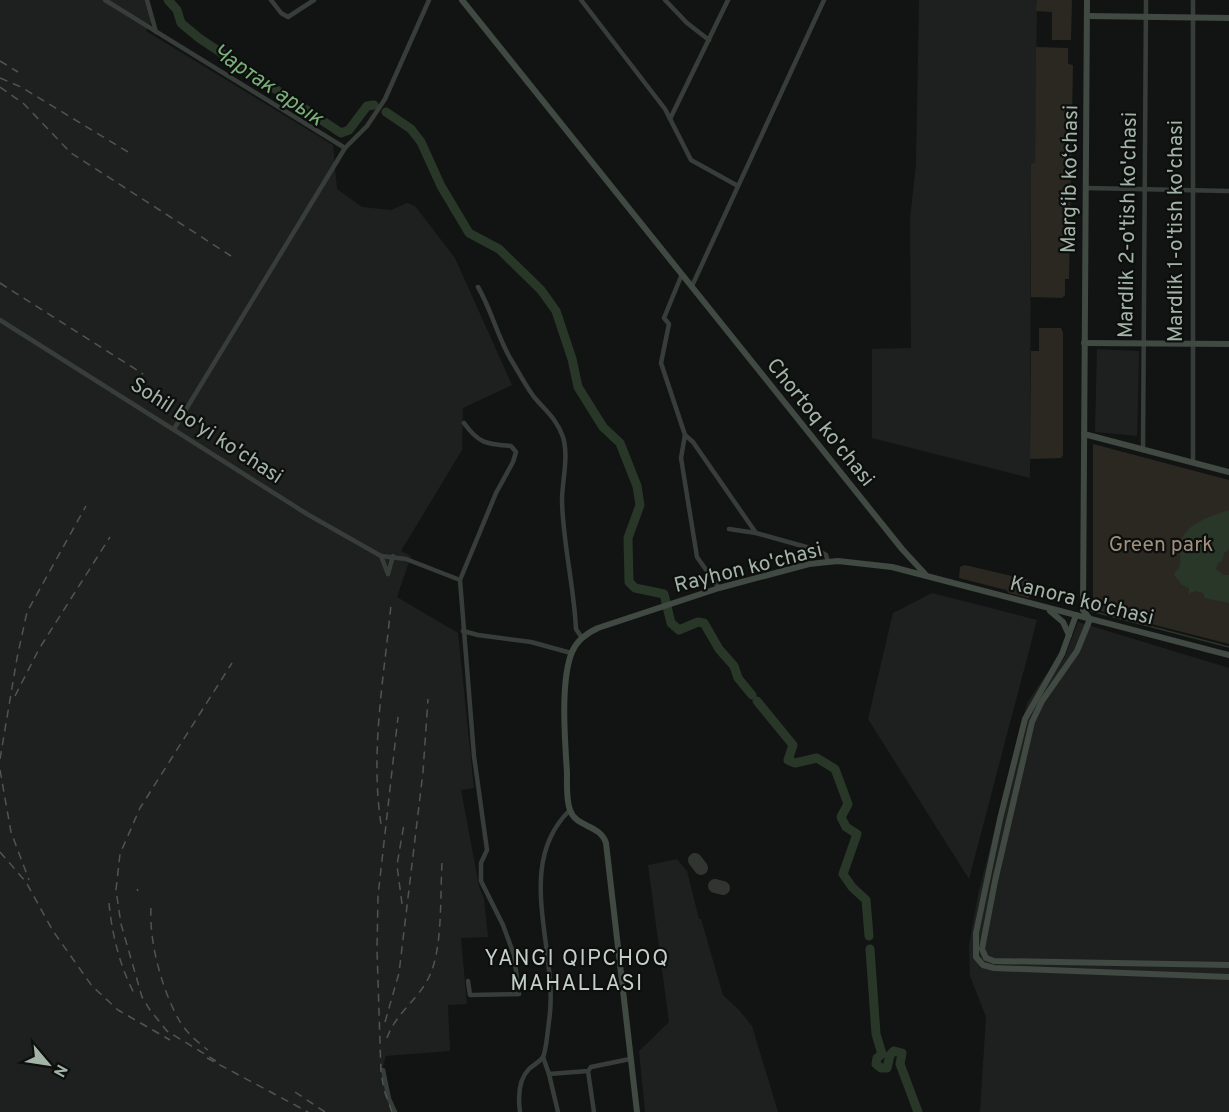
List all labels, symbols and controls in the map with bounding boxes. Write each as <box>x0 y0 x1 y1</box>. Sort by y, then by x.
water label: Чартак арык <box>207 39 329 133</box>
street label: Marg‘ib ko‘chasi <box>1056 105 1085 253</box>
street label: Mardlik 2-o'tish ko'chasi <box>1113 112 1144 338</box>
street label: Mardlik 1-o'tish ko'chasi <box>1163 120 1190 342</box>
street label: Chortoq ko'chasi <box>760 353 880 493</box>
street label: Sohil bo'yi ko'chasi <box>125 372 288 491</box>
park label: Green park <box>1109 532 1213 559</box>
street label: Rayhon ko'chasi <box>671 537 825 600</box>
street label: Kanora ko'chasi <box>1007 570 1157 632</box>
district label: YANGI QIPCHOQ MAHALLASI <box>484 946 670 998</box>
north arrow <box>18 1034 78 1094</box>
text: N <box>48 1060 71 1080</box>

